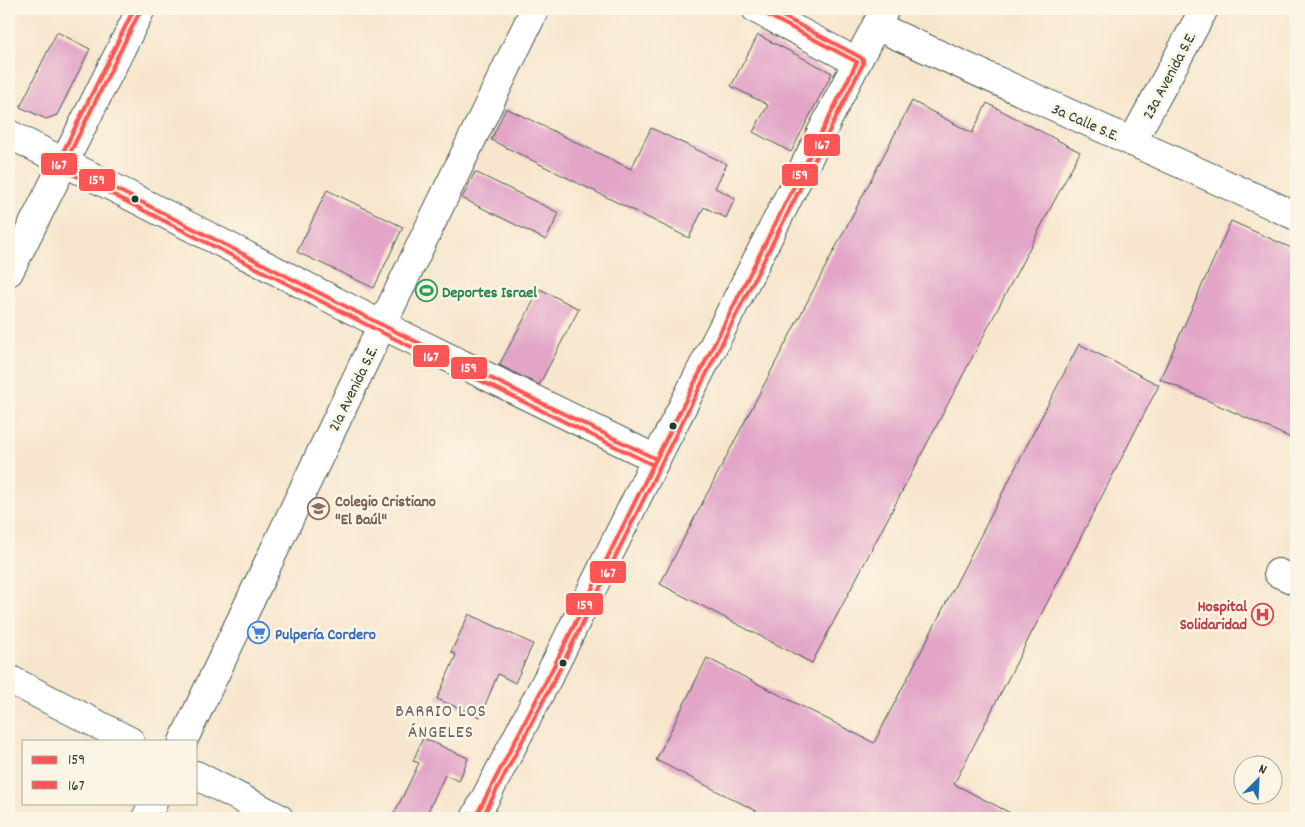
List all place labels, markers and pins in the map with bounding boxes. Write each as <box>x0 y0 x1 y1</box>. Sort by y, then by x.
unlabelled marker <box>130 194 140 204</box>
sports icon: Deportes Israel <box>414 279 438 303</box>
place label: Deportes Israel <box>442 282 537 305</box>
unlabelled marker <box>668 421 678 431</box>
place label: Colegio Cristiano "El Baúl" <box>335 491 436 532</box>
school or university icon: Colegio Cristiano "El Baúl" <box>307 497 331 521</box>
place label: Hospital Solidaridad <box>1180 596 1247 637</box>
hospital icon: Hospital Solidaridad <box>1251 602 1275 626</box>
supermarket icon: Pulpería Cordero <box>247 621 271 645</box>
place label: Pulpería Cordero <box>275 624 376 647</box>
unlabelled marker <box>558 658 568 668</box>

